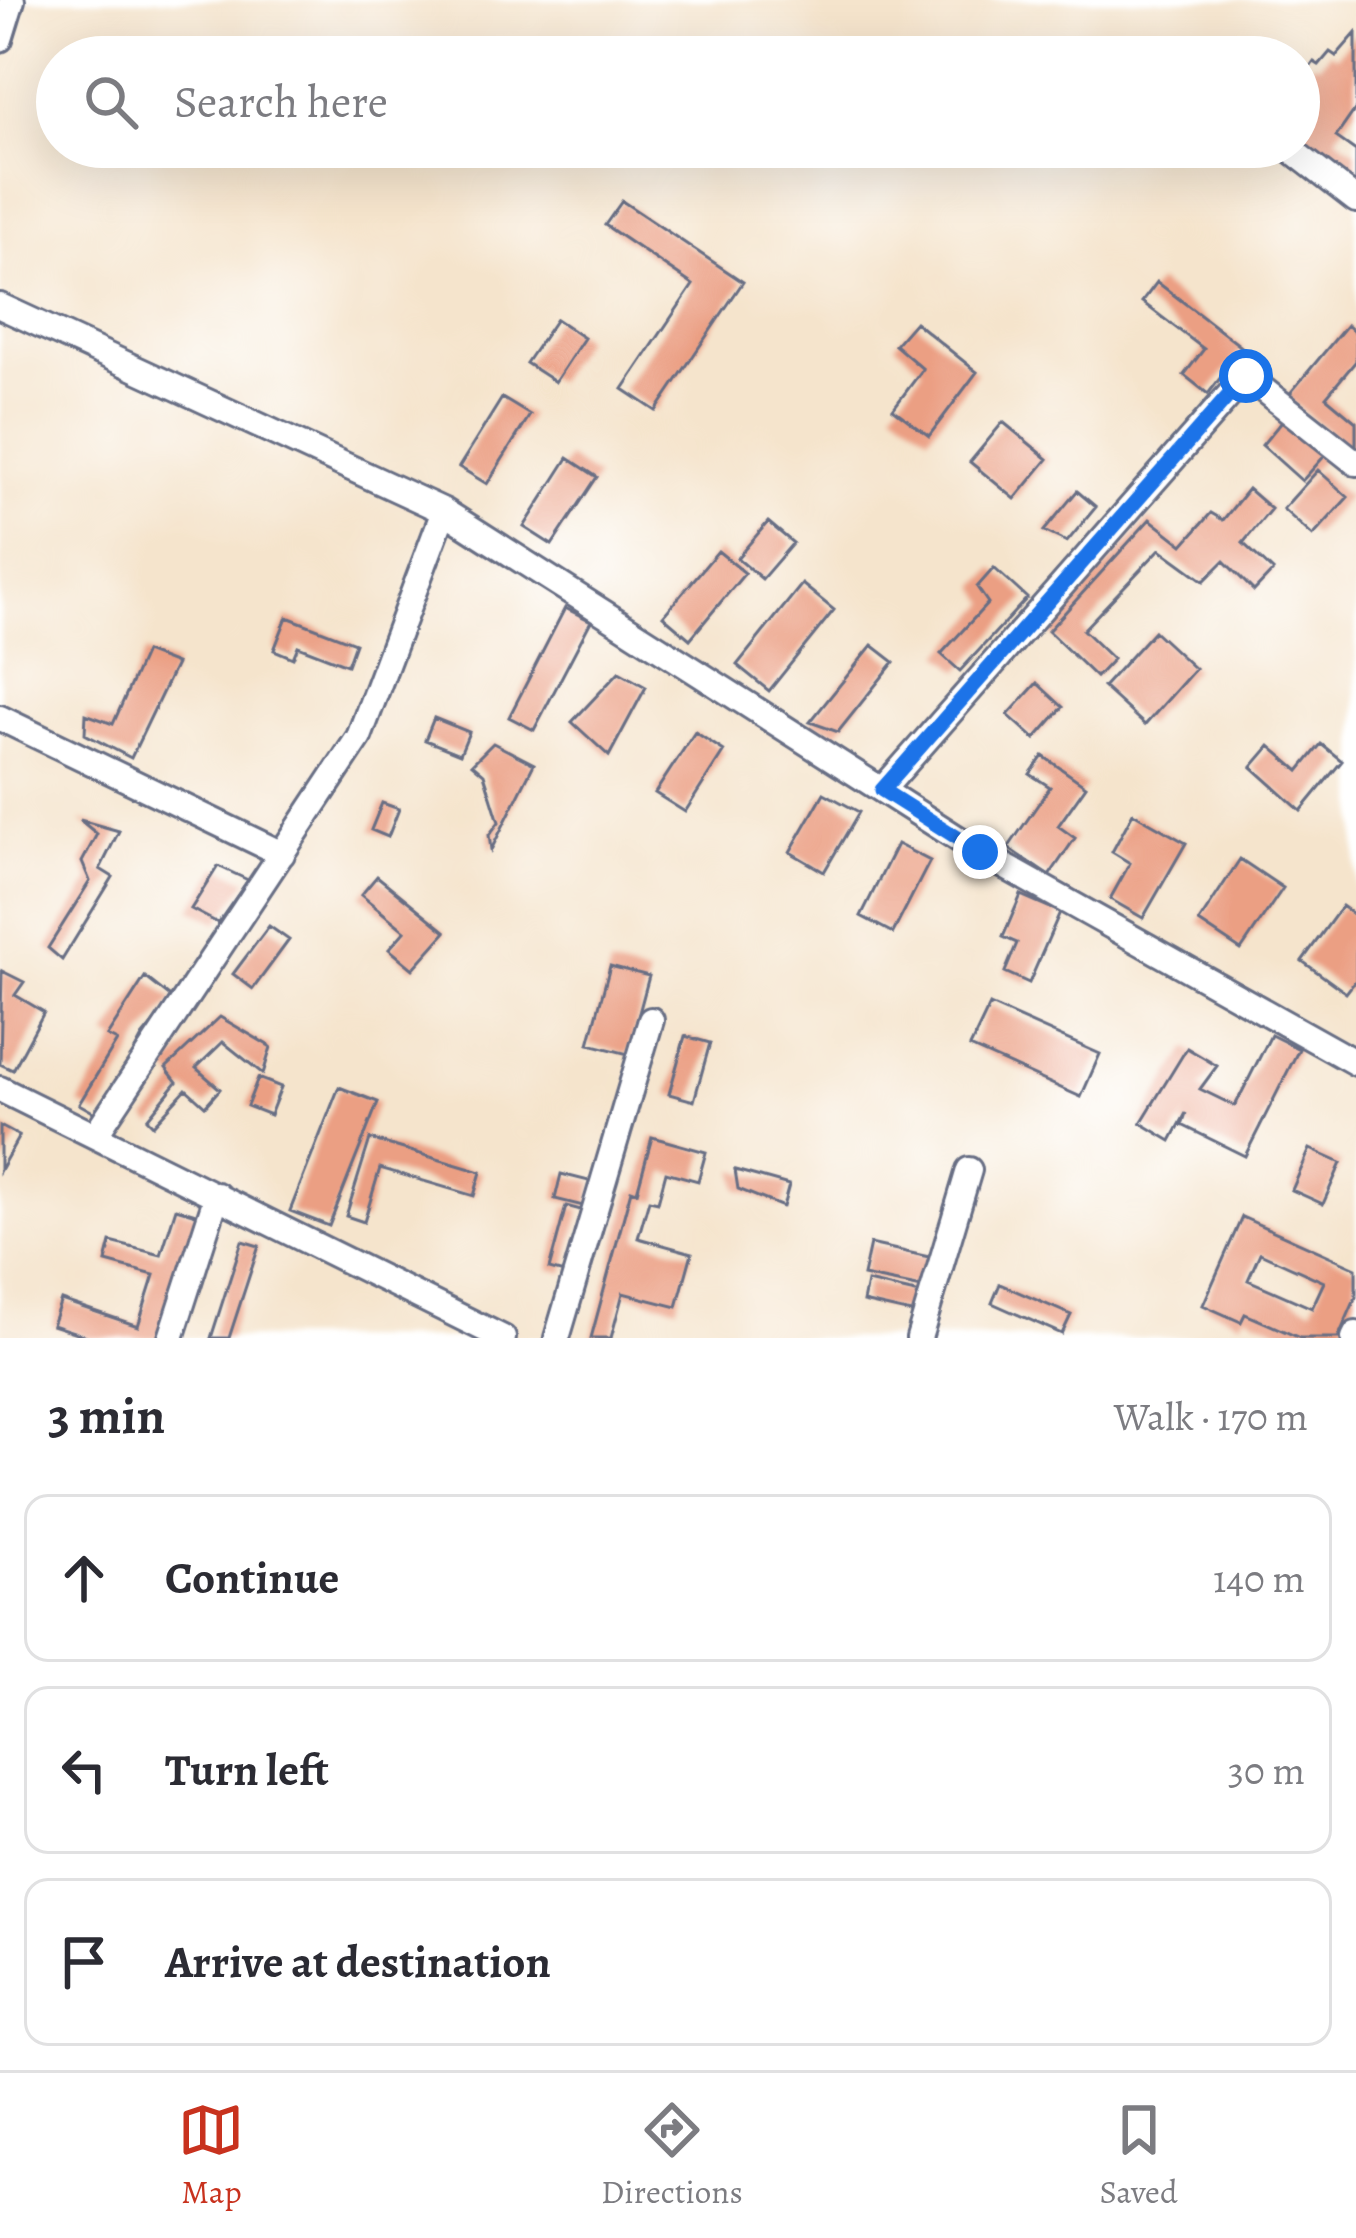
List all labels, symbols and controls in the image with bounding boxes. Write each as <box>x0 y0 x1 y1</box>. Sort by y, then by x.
search box <box>36 36 1320 168</box>
icon: search <box>78 69 144 135</box>
text: Search here <box>174 71 388 133</box>
route start <box>1219 349 1273 403</box>
route end <box>953 825 1007 879</box>
text: 3 min <box>48 1381 165 1451</box>
text: Walk · 170 m <box>1114 1390 1308 1443</box>
icon: ahead <box>51 1545 117 1611</box>
text: Continue <box>165 1547 339 1609</box>
text: 140 m <box>1213 1552 1305 1605</box>
icon: left <box>51 1737 117 1803</box>
text: Turn left <box>165 1739 329 1801</box>
text: 30 m <box>1228 1744 1305 1797</box>
icon: arrive <box>51 1929 117 1995</box>
text: Arrive at destination <box>165 1931 551 1993</box>
tab: Map <box>178 2097 244 2214</box>
tab: Directions <box>601 2097 743 2214</box>
tab: Saved <box>1099 2097 1178 2214</box>

